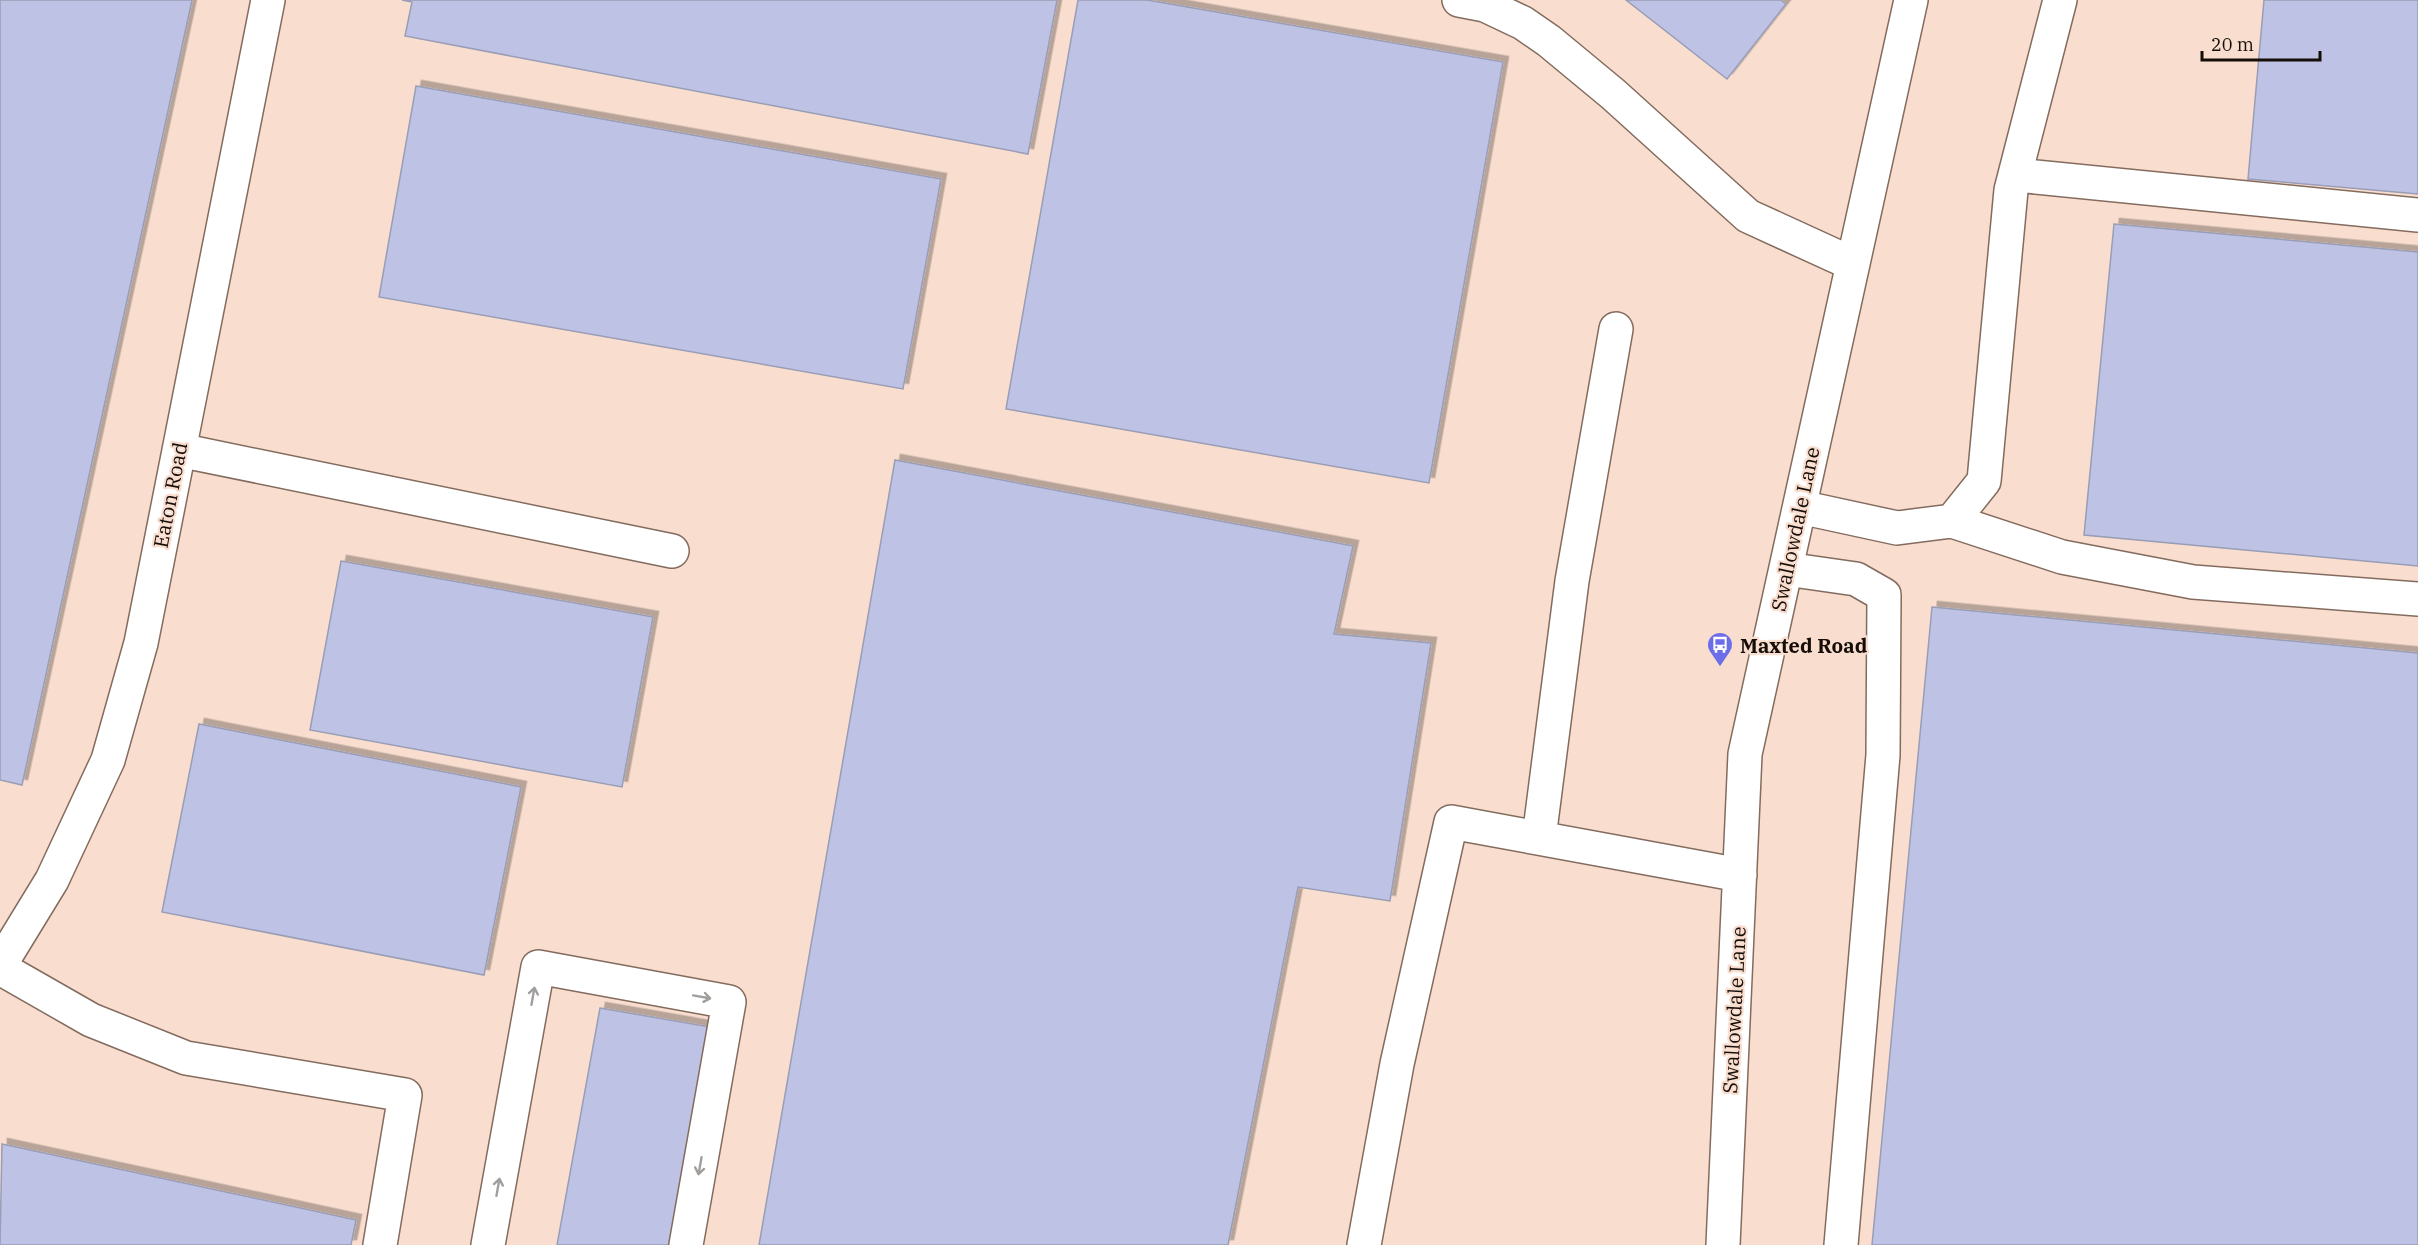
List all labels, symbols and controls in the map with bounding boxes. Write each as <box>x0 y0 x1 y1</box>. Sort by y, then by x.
scale bar <box>2202 24 2320 62</box>
text: 20 m <box>2211 33 2254 56</box>
street label: Eaton Road <box>147 440 193 550</box>
street label: Swallowdale Lane <box>1764 444 1826 614</box>
bus stop icon: Maxted Road <box>1705 630 1735 668</box>
place label: Maxted Road <box>1740 632 1868 659</box>
street label: Swallowdale Lane <box>1716 926 1752 1094</box>
one-way arrow <box>528 986 539 1006</box>
one-way arrow <box>691 992 711 1003</box>
one-way arrow <box>694 1156 705 1176</box>
one-way arrow <box>493 1178 504 1198</box>

